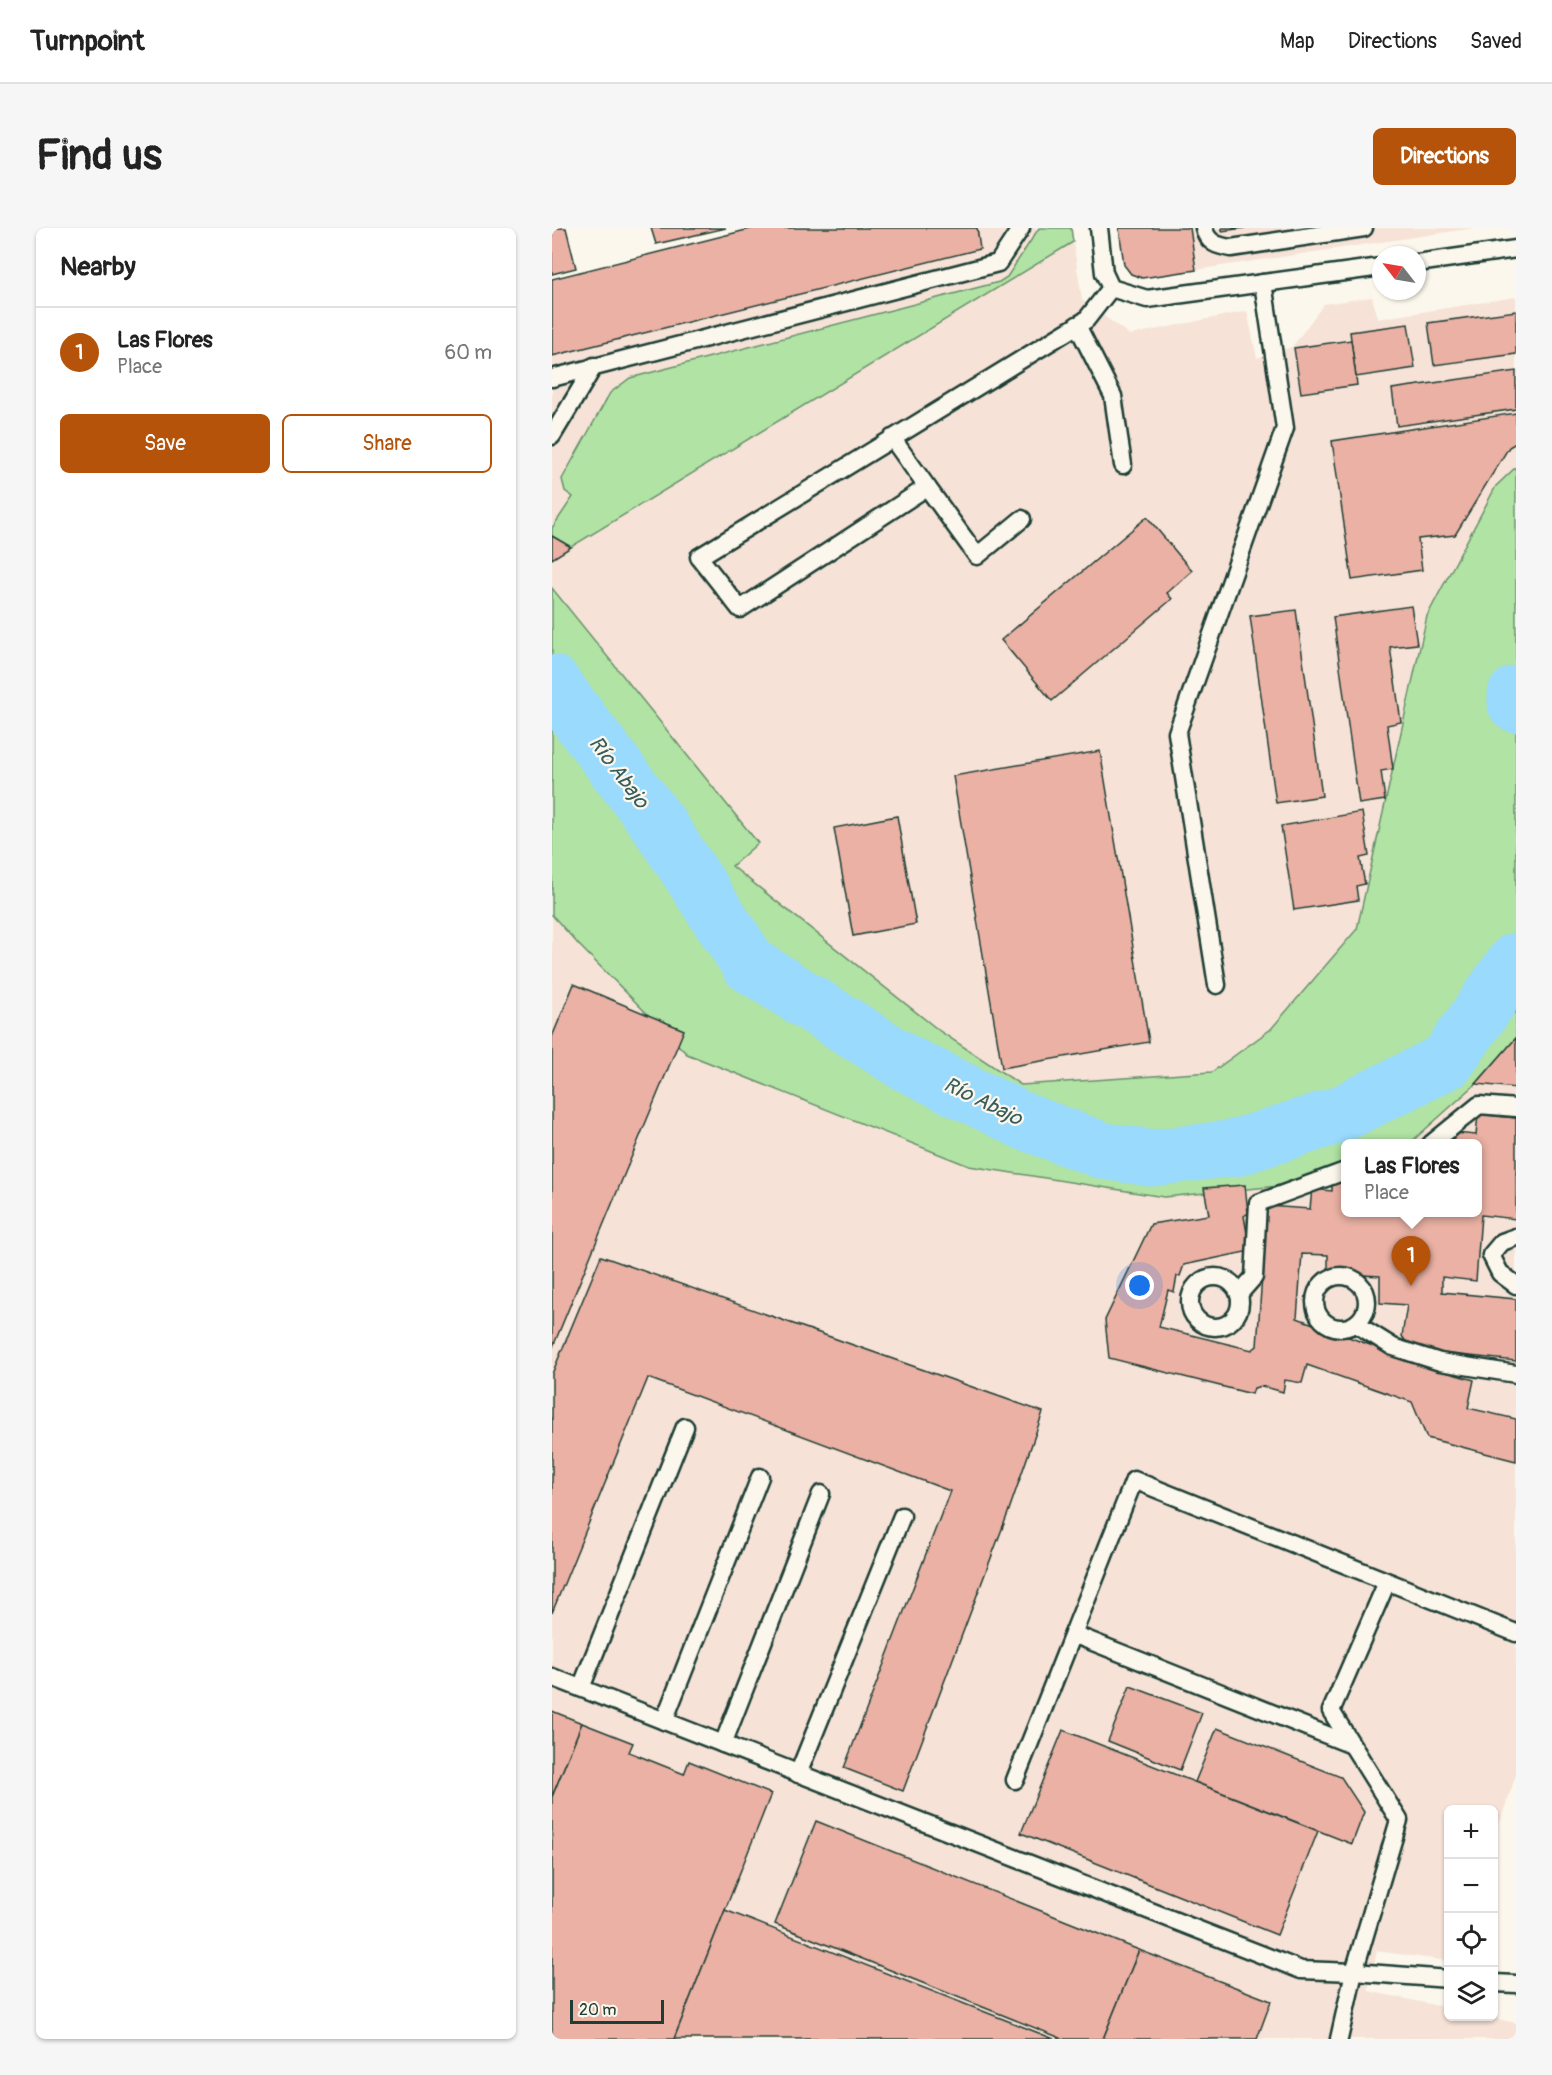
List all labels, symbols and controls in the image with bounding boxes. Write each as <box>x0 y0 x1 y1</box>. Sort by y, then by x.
text: Turnpoint <box>30 24 144 59</box>
text: Map <box>1280 28 1315 55</box>
text: Directions <box>1348 28 1437 55</box>
text: Saved <box>1470 28 1522 55</box>
button: Directions <box>1373 128 1516 185</box>
text: Find us <box>36 130 162 182</box>
north arrow <box>1372 246 1426 300</box>
text: Nearby <box>60 251 136 283</box>
text: Las Flores <box>117 326 213 354</box>
text: 1 <box>76 340 83 365</box>
text: 60 m <box>445 340 492 365</box>
text: Place <box>117 354 162 379</box>
button: Save <box>60 414 270 473</box>
button: Share <box>282 414 492 473</box>
water label: Río Abajo <box>583 731 656 815</box>
water label: Río Abajo <box>939 1071 1028 1133</box>
popup <box>1341 1139 1482 1217</box>
text: Las Flores <box>1364 1152 1459 1180</box>
text: Place <box>1364 1180 1409 1205</box>
pin: 1 <box>1392 1236 1430 1286</box>
your location <box>1125 1271 1154 1300</box>
map controls <box>1444 1805 1498 2021</box>
button: + <box>1444 1805 1498 1859</box>
button: − <box>1444 1859 1498 1913</box>
button: locate <box>1444 1913 1498 1967</box>
button: layers <box>1444 1967 1498 2021</box>
scale bar <box>570 1997 664 2024</box>
text: 20 m <box>579 2000 617 2020</box>

